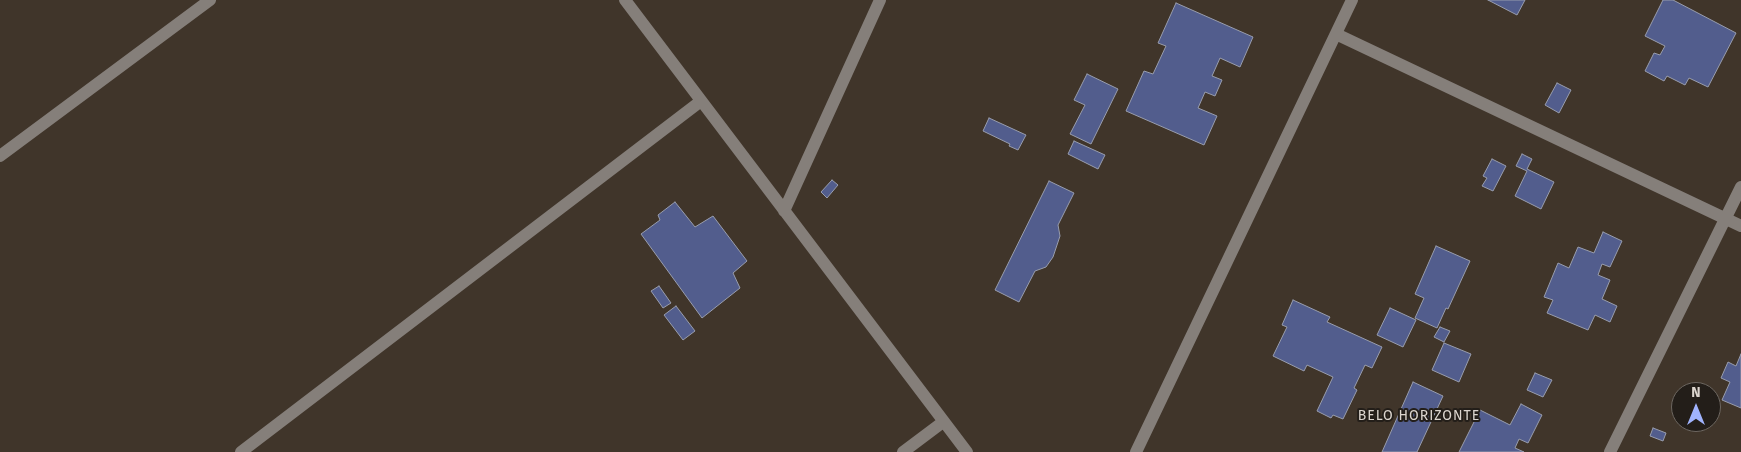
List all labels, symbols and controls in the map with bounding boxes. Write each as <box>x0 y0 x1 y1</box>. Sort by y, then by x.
north arrow <box>1671 382 1721 432</box>
text: N <box>1691 384 1701 401</box>
district label: BELO HORIZONTE <box>1356 408 1482 424</box>

